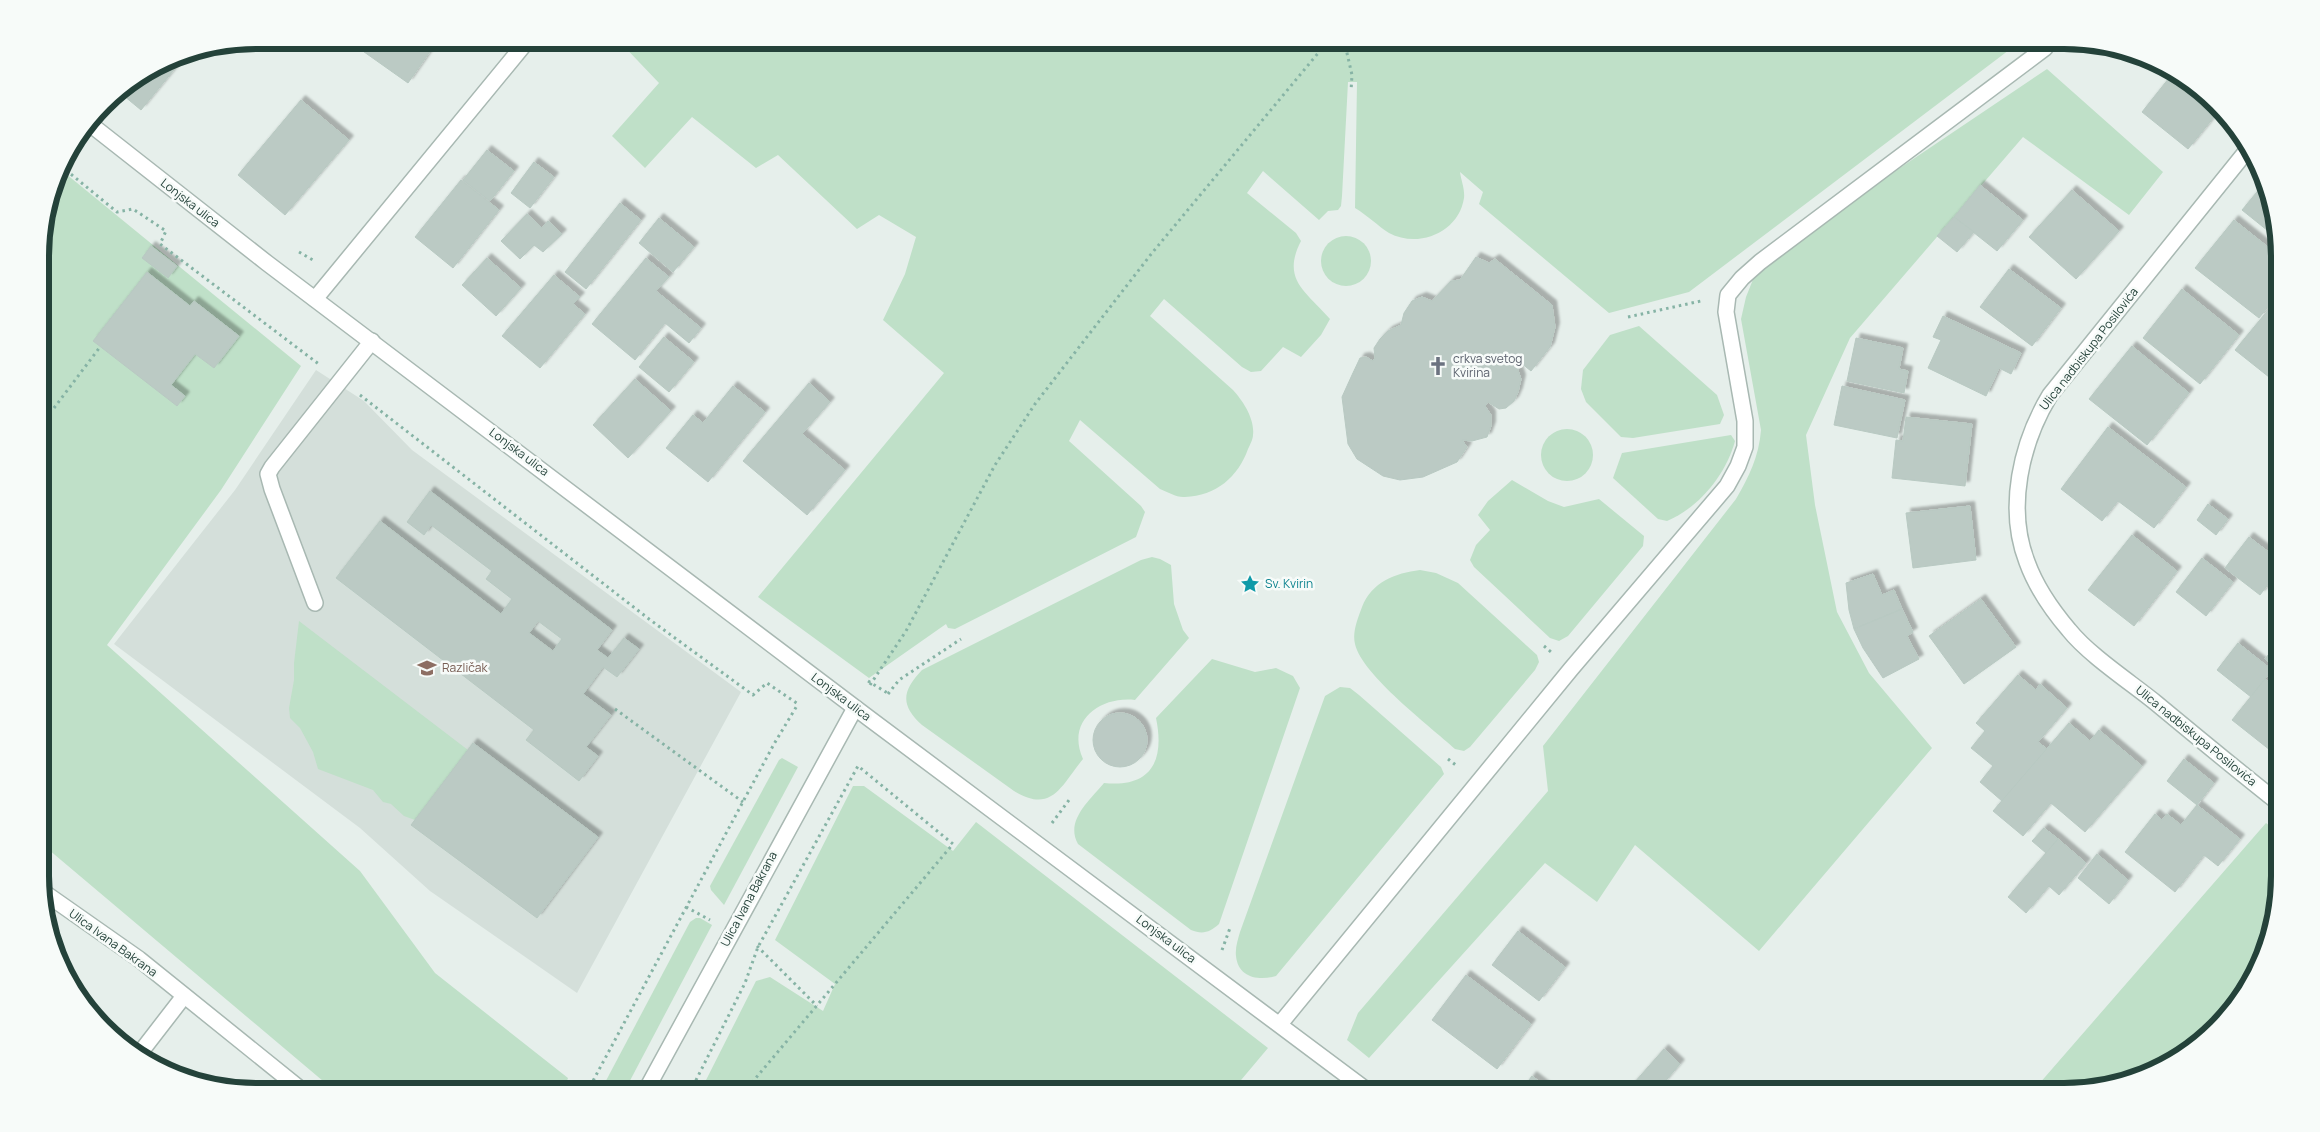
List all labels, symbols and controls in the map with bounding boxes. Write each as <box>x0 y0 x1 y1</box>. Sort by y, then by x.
street label: Lonjska ulica <box>157 174 223 231</box>
street label: Ulica nadbiskupa Posilovića <box>2035 284 2142 414</box>
place label: crkva svetog Kvirina <box>1453 350 1522 381</box>
church icon: crkva svetog Kvirina <box>1427 355 1449 377</box>
street label: Lonjska ulica <box>486 424 553 480</box>
place icon: Sv. Kvirin <box>1239 573 1261 595</box>
place label: Sv. Kvirin <box>1265 575 1313 592</box>
school or university icon: Različak <box>416 657 438 679</box>
place label: Različak <box>442 659 488 676</box>
street label: Lonjska ulica <box>808 669 875 725</box>
street label: Ulica nadbiskupa Posilovića <box>2132 681 2260 790</box>
street label: Ulica Ivana Bakrana <box>716 848 781 949</box>
street label: Ulica Ivana Bakrana <box>66 905 161 981</box>
street label: Lonjska ulica <box>1133 911 1200 967</box>

